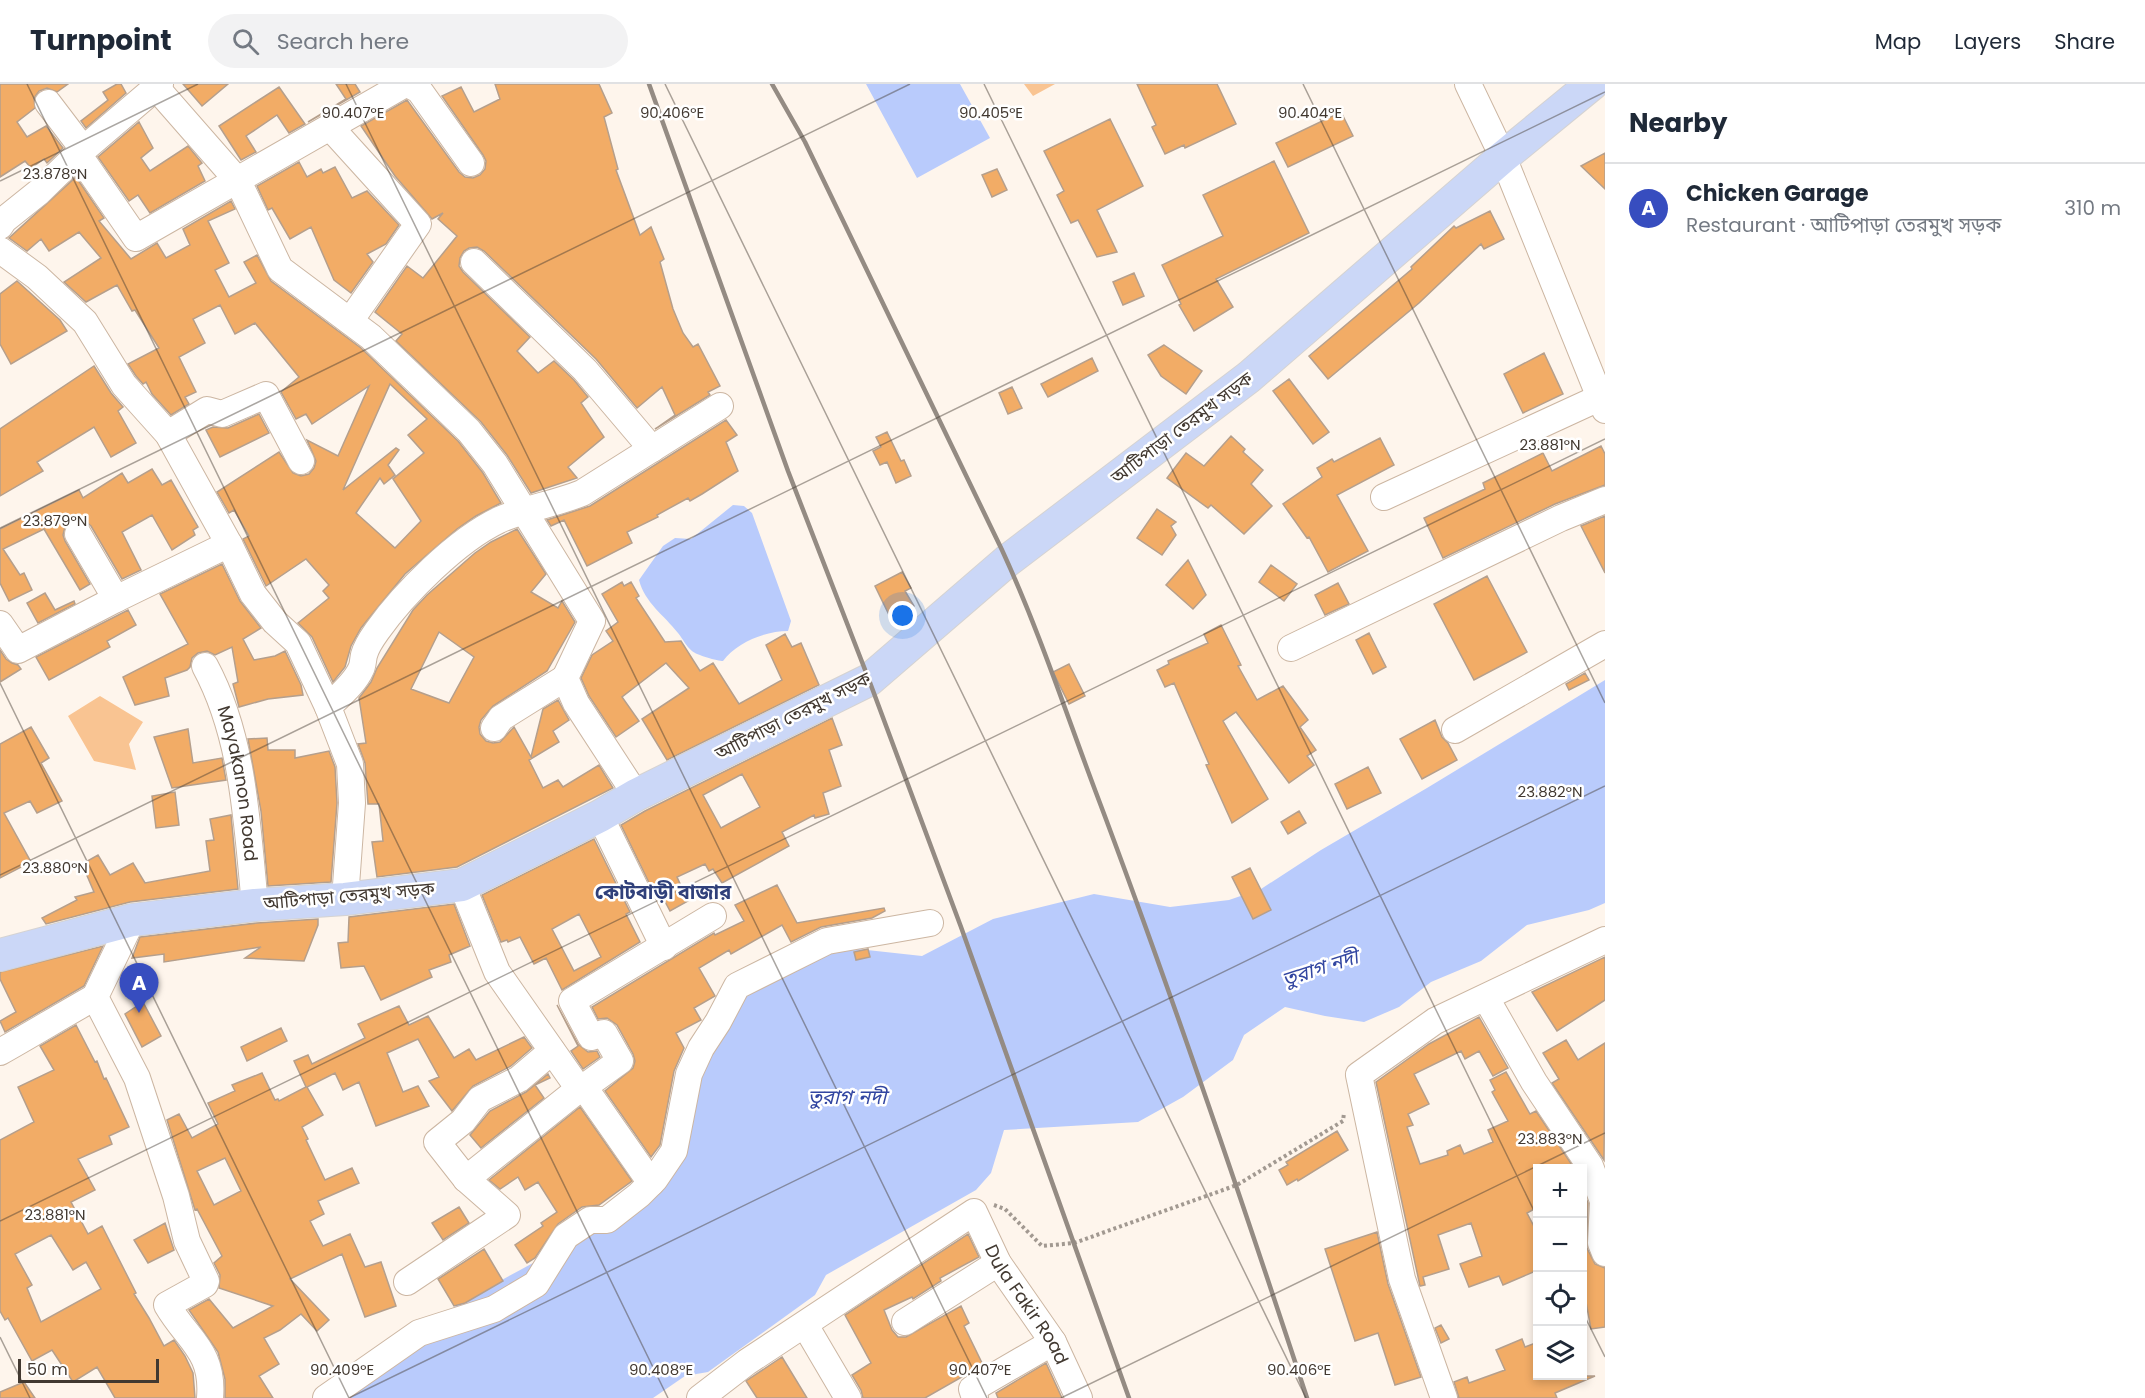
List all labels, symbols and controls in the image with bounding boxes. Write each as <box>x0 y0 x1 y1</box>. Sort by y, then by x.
search box <box>208 14 628 68</box>
text: Turnpoint <box>30 21 172 60</box>
icon: search <box>229 25 262 58</box>
text: Search here <box>277 26 409 57</box>
text: Map <box>1875 27 1921 56</box>
text: Layers <box>1954 27 2021 56</box>
text: Share <box>2054 27 2115 56</box>
text: 90.407°E <box>322 102 384 123</box>
text: 90.406°E <box>640 102 704 123</box>
text: 90.405°E <box>959 102 1023 123</box>
text: 90.404°E <box>1278 102 1342 123</box>
text: Nearby <box>1629 105 1727 141</box>
text: 23.878°N <box>23 163 87 184</box>
text: Chicken Garage <box>1686 178 1869 209</box>
text: A <box>1641 194 1656 222</box>
text: 310 m <box>2064 194 2121 222</box>
text: Restaurant · আটিপাড়া তেরমুখ সড়ক <box>1686 211 2001 239</box>
street label: আটিপাড়া তেরমুখ সড়ক <box>1105 366 1258 490</box>
text: 23.881°N <box>1519 434 1581 455</box>
text: 23.879°N <box>23 510 87 531</box>
your location <box>888 601 917 630</box>
street label: আটিপাড়া তেরমুখ সড়ক <box>710 665 875 766</box>
street label: Mayakanon Road <box>212 702 264 862</box>
text: 23.882°N <box>1518 781 1582 802</box>
text: 23.880°N <box>22 857 88 878</box>
street label: আটিপাড়া তেরমুখ সড়ক <box>261 876 436 916</box>
district label: কোটবাড়ী বাজার <box>595 878 732 906</box>
water label: তুরাগ নদী <box>1278 941 1365 993</box>
pin: A <box>120 964 158 1013</box>
water label: তুরাগ নদী <box>808 1083 890 1111</box>
text: 23.883°N <box>1517 1128 1583 1149</box>
map controls <box>1533 1164 1587 1380</box>
button: + <box>1533 1164 1587 1218</box>
text: 23.881°N <box>24 1204 86 1225</box>
button: − <box>1533 1218 1587 1272</box>
street label: Dula Fakir Road <box>979 1240 1075 1368</box>
button: locate <box>1533 1272 1587 1326</box>
button: layers <box>1533 1326 1587 1380</box>
scale bar <box>18 1356 159 1384</box>
text: 50 m <box>27 1358 68 1381</box>
text: 90.409°E <box>310 1359 374 1380</box>
text: 90.408°E <box>629 1359 693 1380</box>
text: 90.407°E <box>949 1359 1011 1380</box>
text: 90.406°E <box>1267 1359 1331 1380</box>

